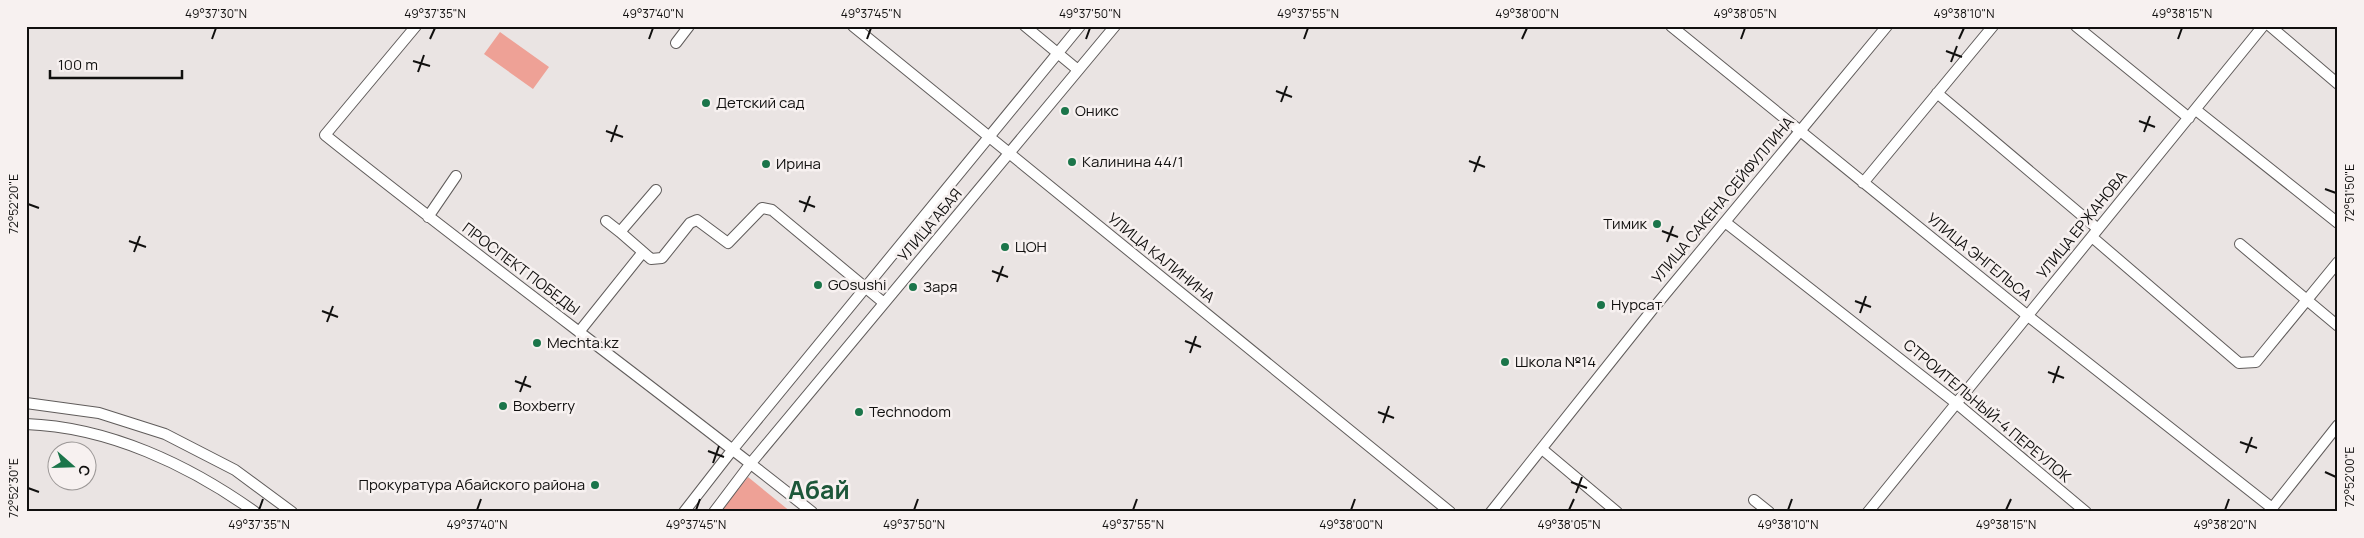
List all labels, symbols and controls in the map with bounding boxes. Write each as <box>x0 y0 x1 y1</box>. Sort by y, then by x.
text: 49°37'30"N <box>185 5 247 22</box>
text: 49°37'35"N <box>404 5 466 22</box>
text: 49°37'40"N <box>623 5 683 22</box>
text: 49°37'45"N <box>841 5 901 22</box>
text: 49°37'50"N <box>1059 5 1121 22</box>
text: 49°37'55"N <box>1277 5 1339 22</box>
text: 49°38'00"N <box>1495 5 1559 22</box>
text: 49°38'05"N <box>1713 5 1777 22</box>
text: 49°38'10"N <box>1934 5 1994 22</box>
text: 49°38'15"N <box>2152 5 2212 22</box>
scale bar <box>50 48 182 80</box>
text: 100 m <box>58 54 98 75</box>
place label: Детский сад <box>716 92 805 113</box>
marker: Детский сад <box>700 97 712 109</box>
place label: Оникс <box>1075 100 1119 121</box>
marker: Оникс <box>1059 105 1071 117</box>
street label: УЛИЦА САКЕНА СЕЙФУЛЛИНА <box>1647 112 1799 287</box>
place label: Калинина 44/1 <box>1082 151 1184 172</box>
place label: Ирина <box>776 153 821 174</box>
marker: Калинина 44/1 <box>1066 156 1078 168</box>
marker: Ирина <box>760 158 772 170</box>
text: 72°51'50"E <box>2341 164 2358 222</box>
street label: УЛИЦА ЕРЖАНОВА <box>2032 166 2132 283</box>
text: 72°52'20"E <box>5 174 22 234</box>
street label: УЛИЦА АБАЯ <box>893 184 966 266</box>
street label: УЛИЦА КАЛИНИНА <box>1103 208 1220 308</box>
street label: УЛИЦА ЭНГЕЛЬСА <box>1922 208 2037 306</box>
place label: Тимик <box>1603 213 1648 234</box>
street label: ПРОСПЕКТ ПОБЕДЫ <box>458 217 584 320</box>
marker: Тимик <box>1651 218 1663 230</box>
place label: ЦОН <box>1015 236 1047 257</box>
marker: ЦОН <box>999 241 1011 253</box>
place label: GOsushi <box>828 274 887 295</box>
place label: Заря <box>923 276 957 297</box>
marker: GOsushi <box>812 279 824 291</box>
marker: Заря <box>907 281 919 293</box>
place label: Нурсат <box>1611 294 1663 315</box>
marker: Нурсат <box>1595 299 1607 311</box>
place label: Mechta.kz <box>547 332 619 353</box>
street label: СТРОИТЕЛЬНЫЙ-4 ПЕРЕУЛОК <box>1899 334 2076 487</box>
marker: Mechta.kz <box>531 337 543 349</box>
place label: Школа №14 <box>1515 351 1596 372</box>
marker: Школа №14 <box>1499 356 1511 368</box>
place label: Boxberry <box>513 395 575 416</box>
marker: Boxberry <box>497 400 509 412</box>
place label: Technodom <box>869 401 951 422</box>
marker: Technodom <box>853 406 865 418</box>
north arrow <box>48 440 98 490</box>
text: 72°52'00"E <box>2341 447 2358 507</box>
text: 72°52'30"E <box>5 458 22 518</box>
text: С <box>74 463 95 479</box>
district label: Абай <box>788 472 850 507</box>
place label: Прокуратура Абайского района <box>359 474 585 495</box>
marker: Прокуратура Абайского района <box>589 479 601 491</box>
text: 49°37'35"N <box>228 516 290 533</box>
text: 49°37'40"N <box>447 516 507 533</box>
text: 49°37'45"N <box>666 516 726 533</box>
text: 49°37'50"N <box>883 516 945 533</box>
text: 49°37'55"N <box>1102 516 1164 533</box>
text: 49°38'00"N <box>1319 516 1383 533</box>
text: 49°38'05"N <box>1537 516 1601 533</box>
text: 49°38'10"N <box>1758 516 1818 533</box>
text: 49°38'15"N <box>1976 516 2036 533</box>
text: 49°38'20"N <box>2193 516 2257 533</box>

